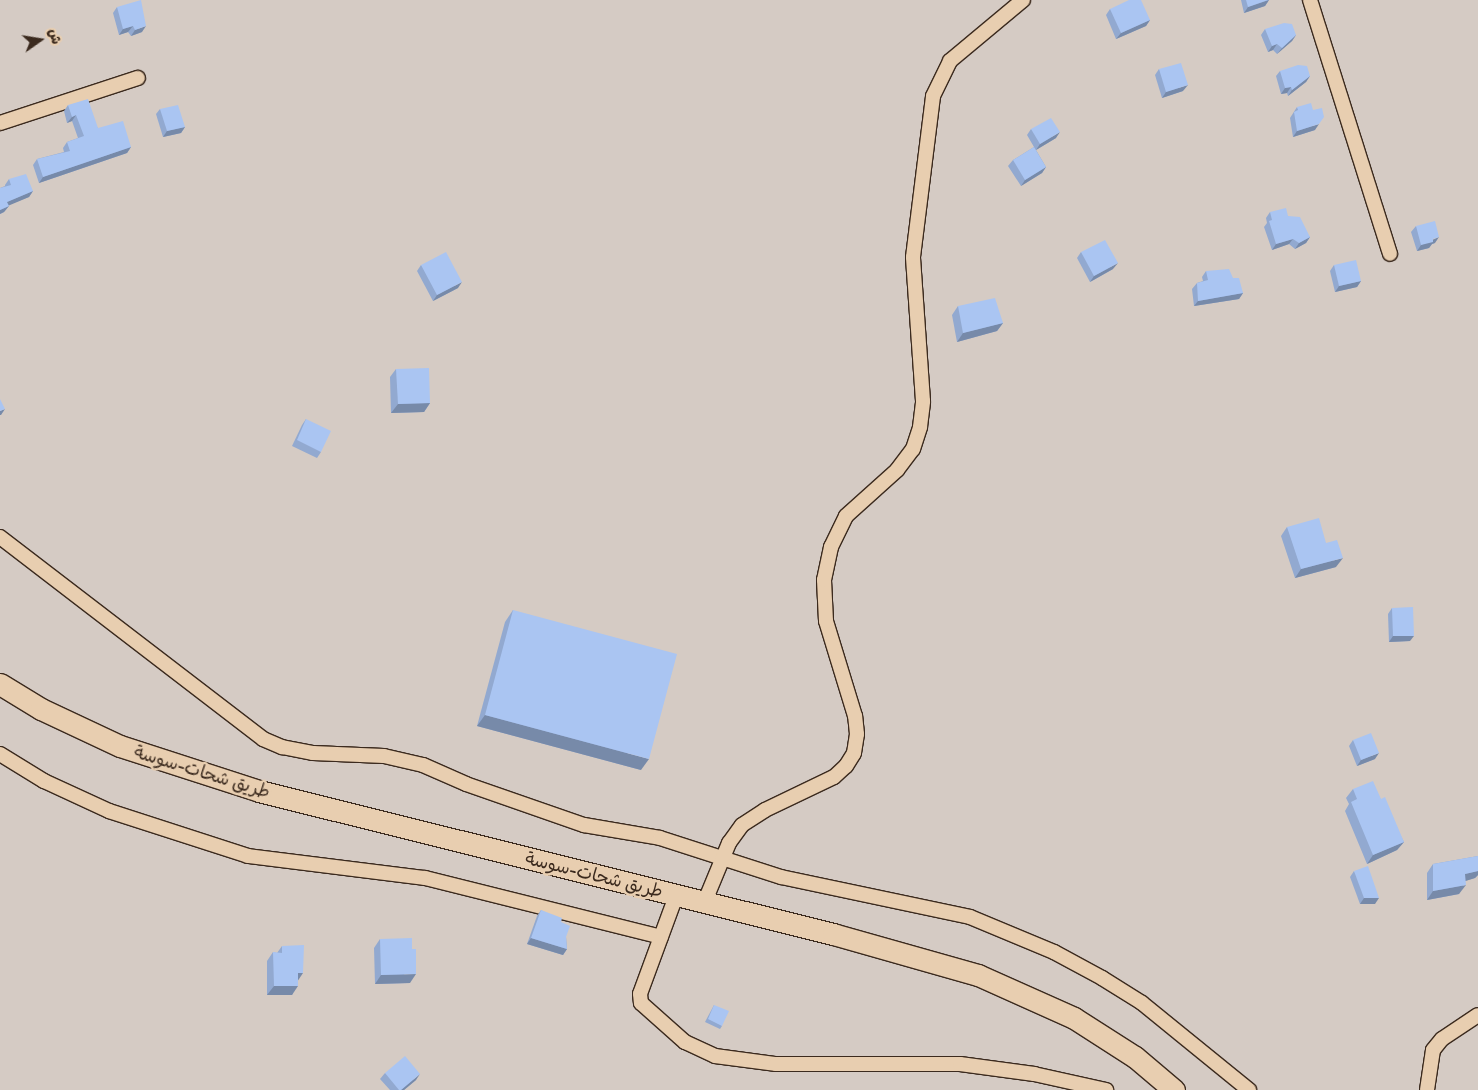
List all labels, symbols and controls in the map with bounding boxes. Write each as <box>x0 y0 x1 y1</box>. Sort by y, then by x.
north arrow <box>15 15 65 65</box>
text: ش <box>45 27 65 46</box>
street label: طريق شحات-سوسة <box>131 741 273 803</box>
street label: طريق شحات-سوسة <box>523 847 665 903</box>

